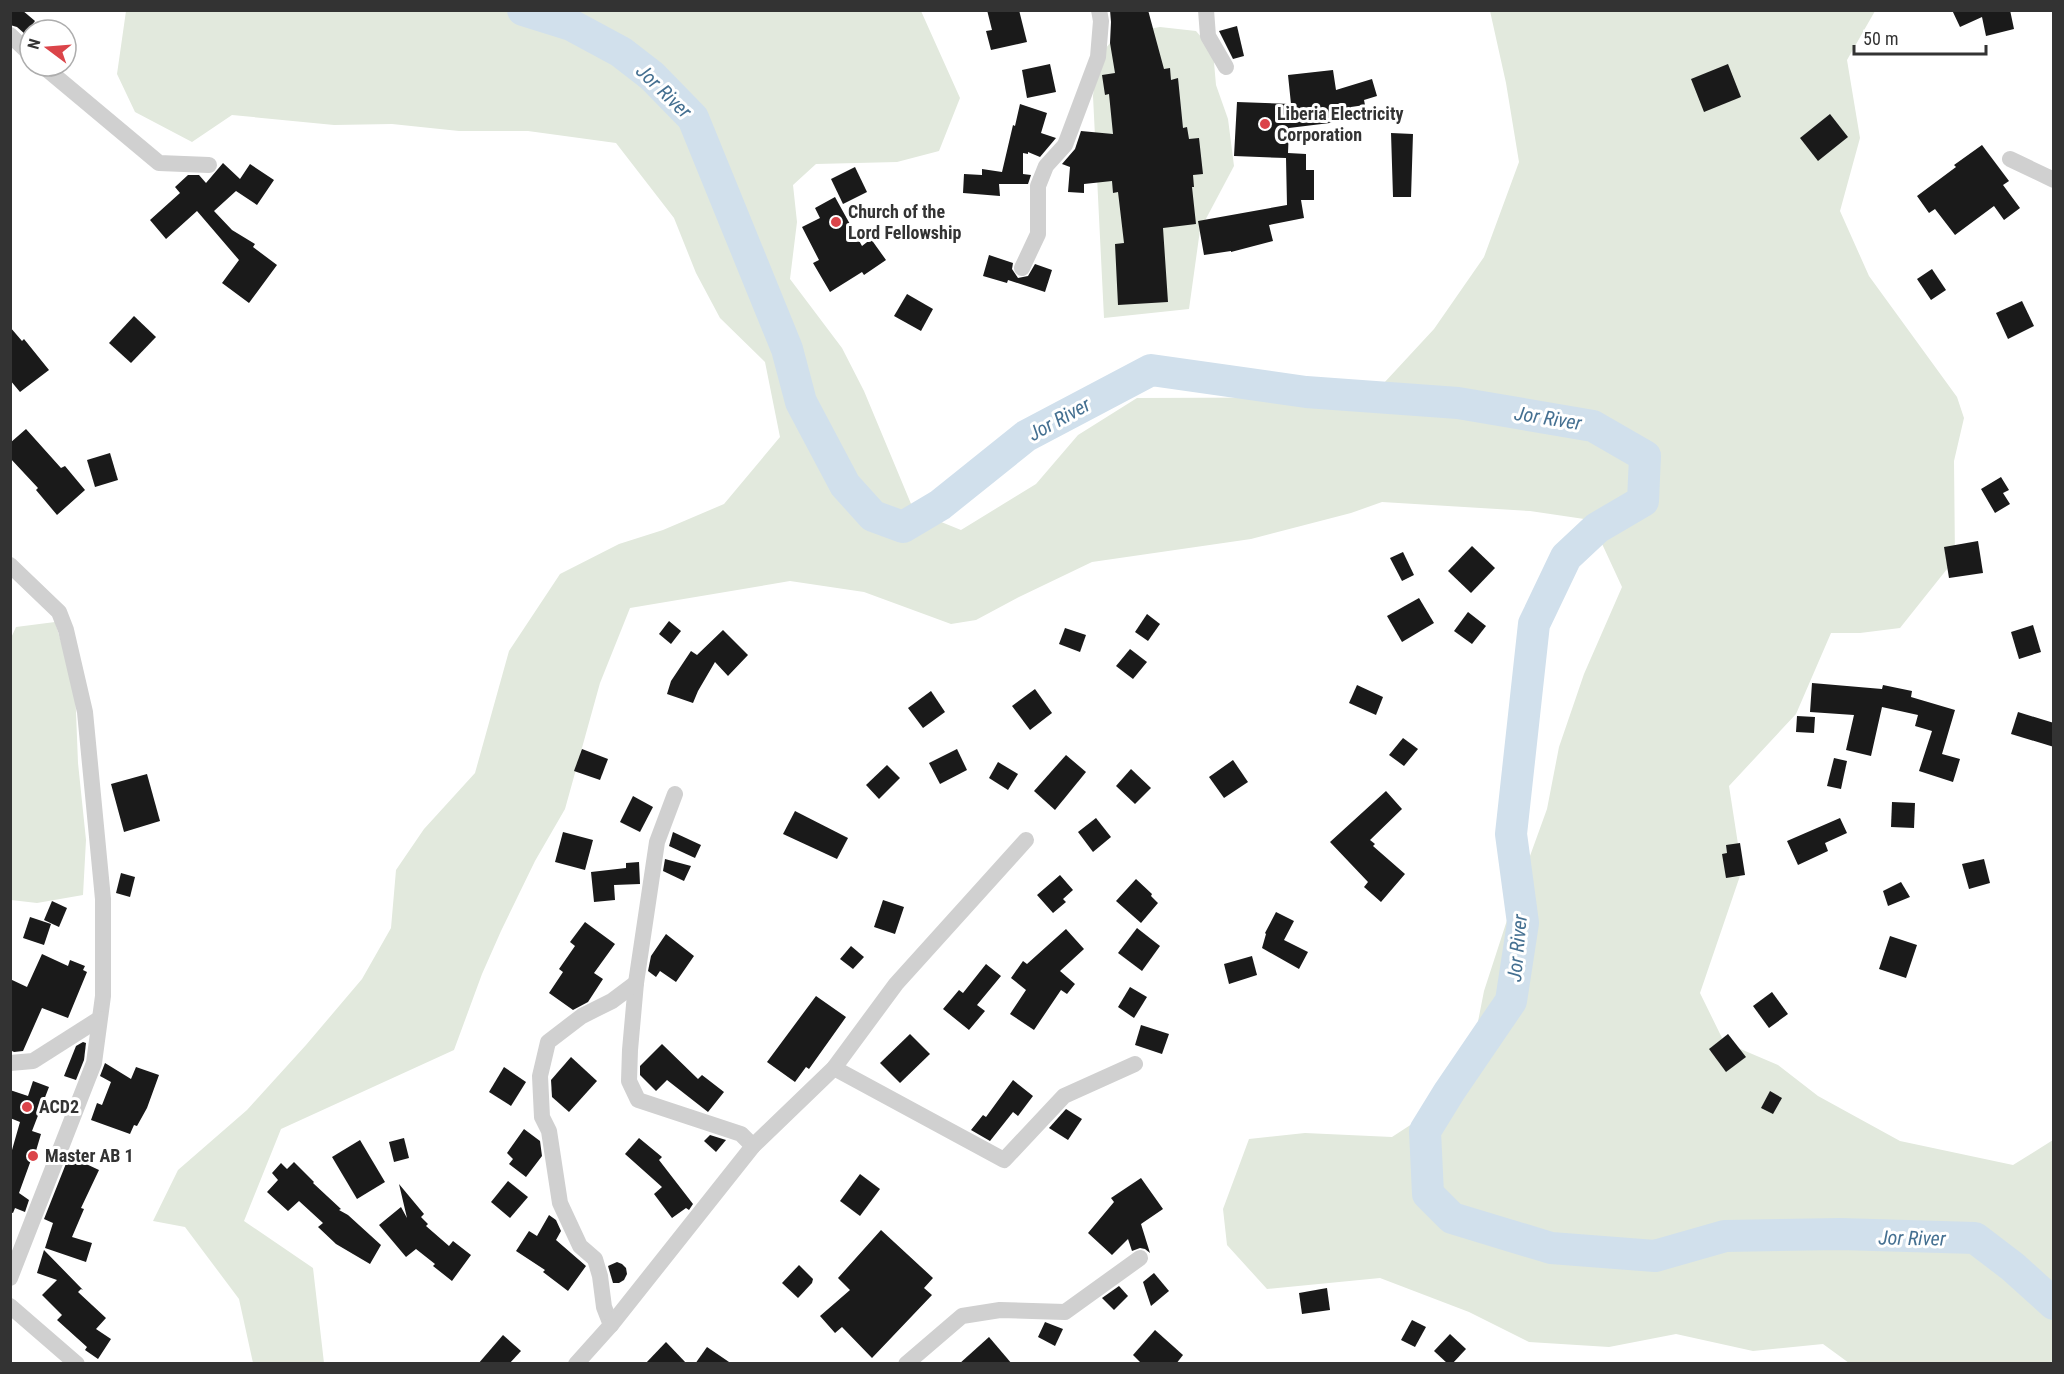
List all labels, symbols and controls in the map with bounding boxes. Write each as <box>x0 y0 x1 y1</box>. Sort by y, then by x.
north arrow <box>18 18 78 78</box>
scale bar <box>1854 18 1986 56</box>
text: 50 m <box>1863 28 1898 49</box>
text: N <box>24 37 45 51</box>
water label: Jor River <box>631 59 697 124</box>
place label: Liberia Electricity Corporation <box>1277 103 1403 145</box>
marker: Liberia Electricity Corporation <box>1258 117 1272 131</box>
place label: Church of the Lord Fellowship <box>848 201 961 243</box>
marker: Church of the Lord Fellowship <box>829 215 843 229</box>
water label: Jor River <box>1024 392 1095 446</box>
water label: Jor River <box>1513 401 1584 435</box>
water label: Jor River <box>1502 912 1532 983</box>
place label: ACD2 <box>39 1096 79 1117</box>
marker: ACD2 <box>20 1100 34 1114</box>
place label: Master AB 1 <box>45 1145 134 1166</box>
marker: Master AB 1 <box>26 1149 40 1163</box>
water label: Jor River <box>1878 1225 1947 1251</box>

